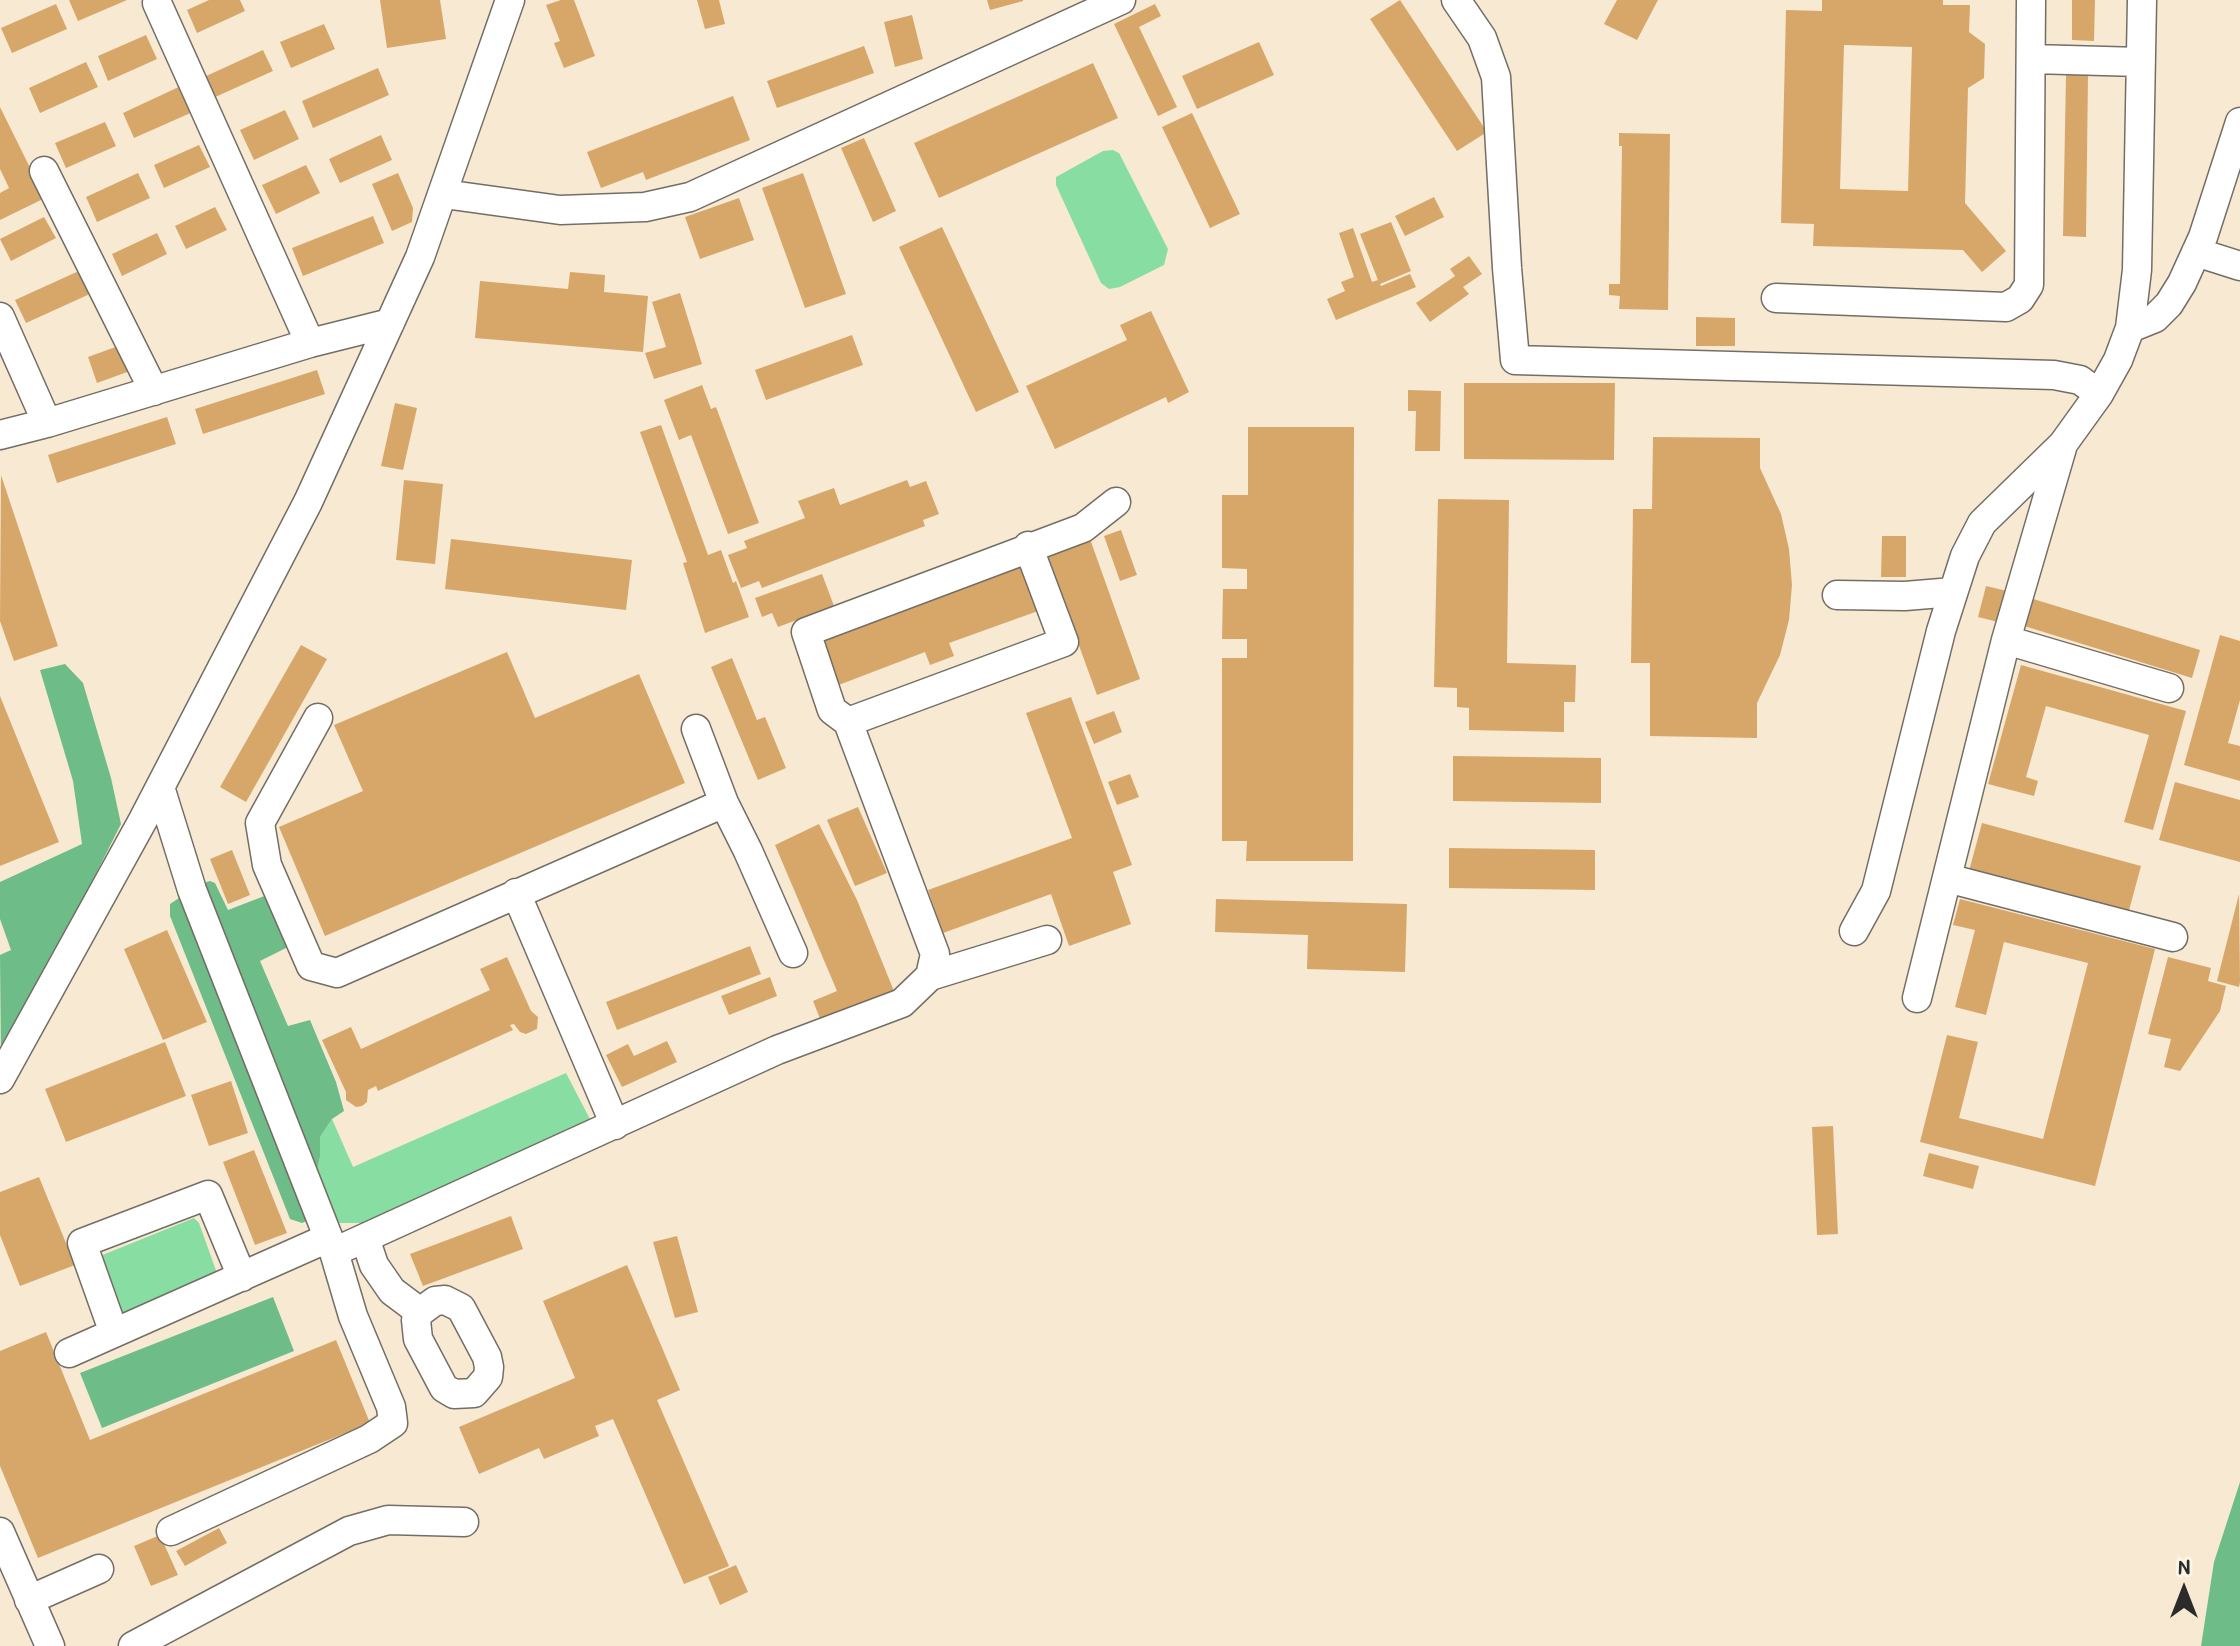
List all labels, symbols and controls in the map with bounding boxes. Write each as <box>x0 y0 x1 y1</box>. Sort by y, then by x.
north arrow <box>2144 1550 2224 1630</box>
text: N <box>2178 1551 2190 1581</box>

